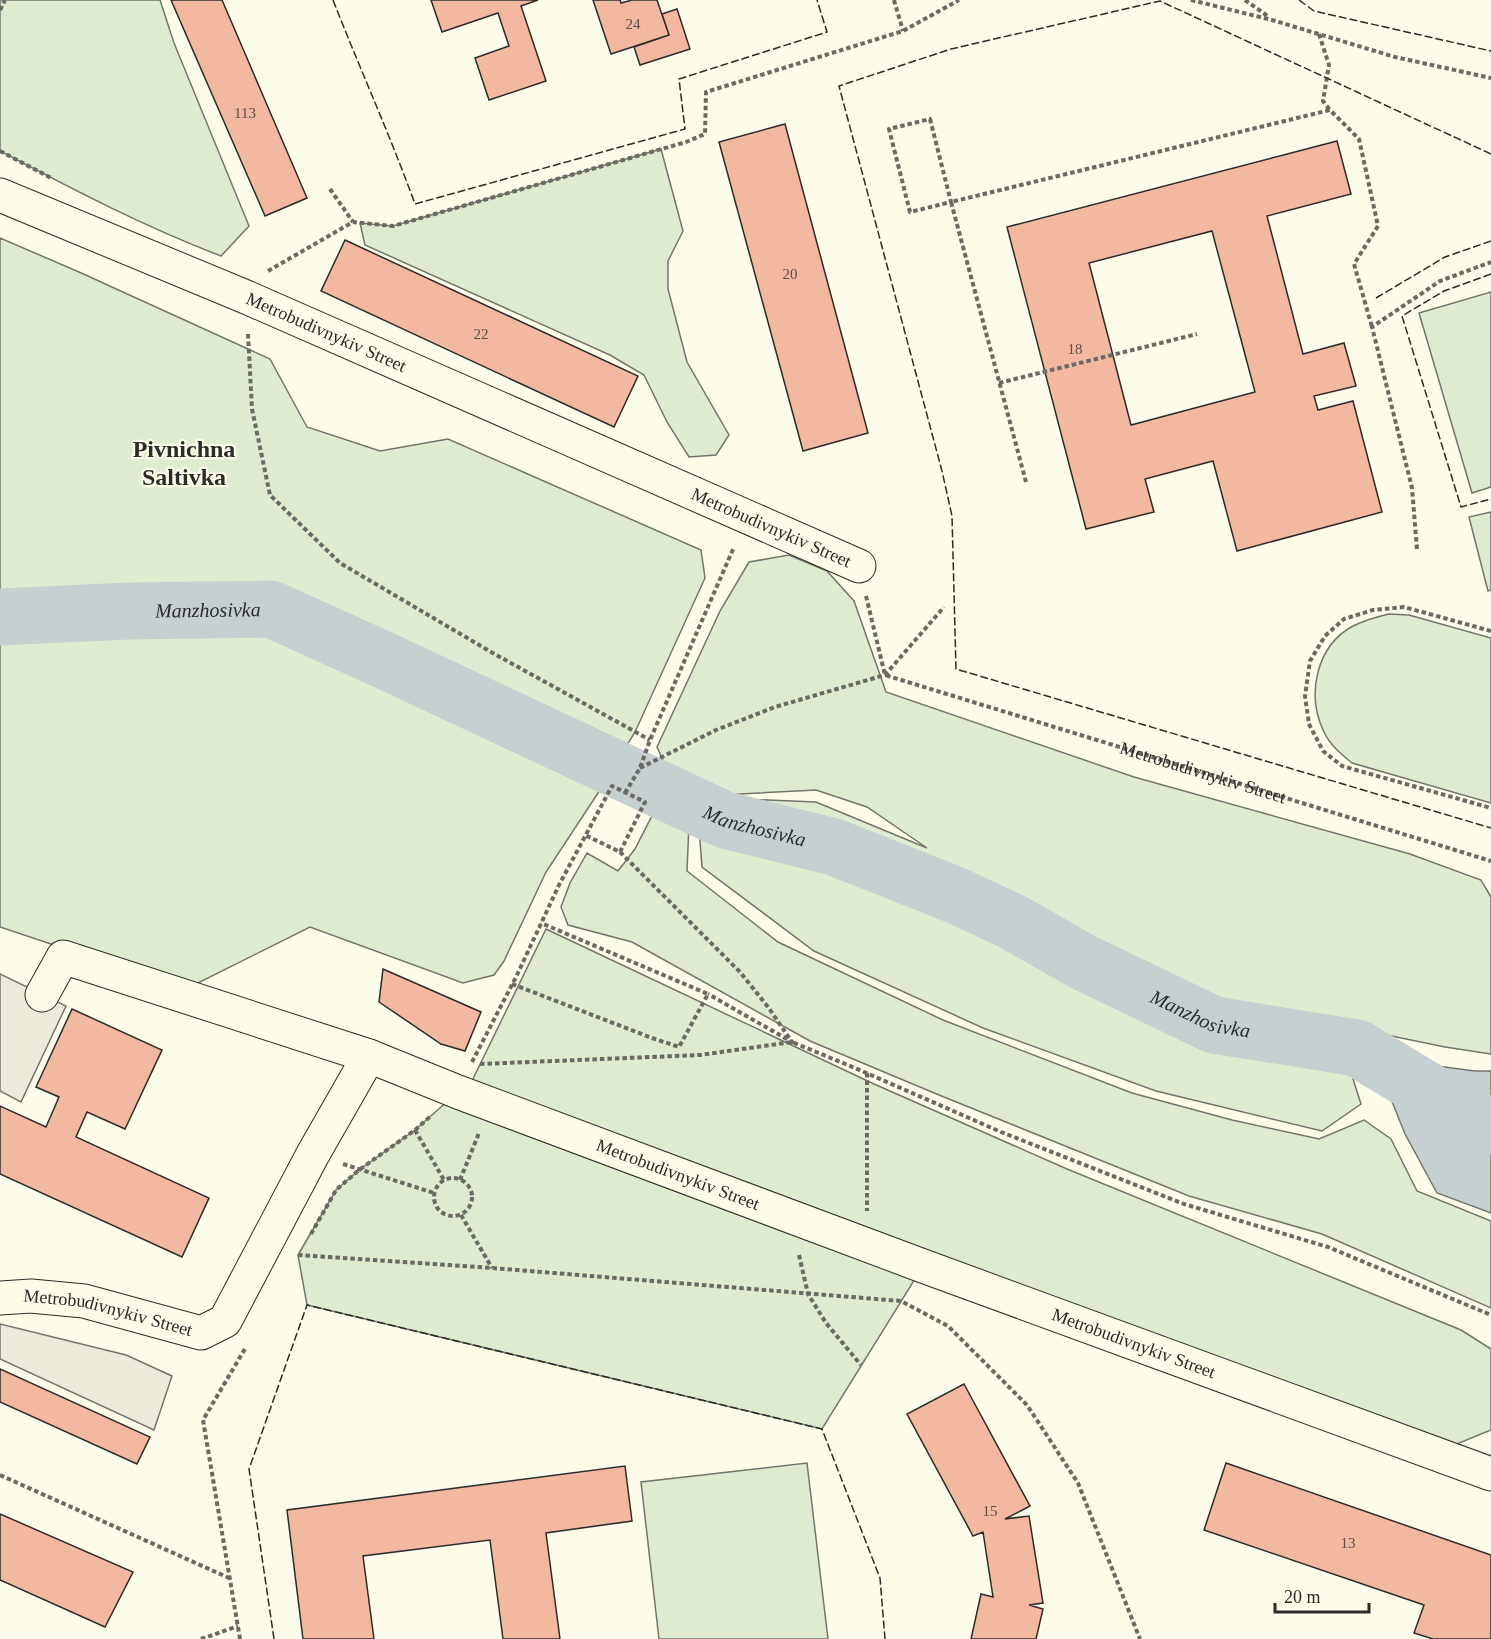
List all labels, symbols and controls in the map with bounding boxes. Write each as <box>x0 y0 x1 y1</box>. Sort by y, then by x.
house number: 24 <box>626 16 641 32</box>
house number: 113 <box>234 105 256 121</box>
house number: 20 <box>783 266 798 282</box>
street label: Metrobudivnykiv Street <box>243 288 409 376</box>
house number: 22 <box>474 326 489 342</box>
house number: 18 <box>1068 341 1083 357</box>
district label: Pivnichna Saltivka <box>133 436 235 490</box>
street label: Metrobudivnykiv Street <box>688 484 854 571</box>
water label: Manzhosivka <box>154 598 261 622</box>
street label: Metrobudivnykiv Street <box>1118 738 1289 808</box>
water label: Manzhosivka <box>699 800 808 851</box>
water label: Manzhosivka <box>1146 985 1252 1042</box>
street label: Metrobudivnykiv Street <box>594 1135 762 1214</box>
street label: Metrobudivnykiv Street <box>23 1285 195 1340</box>
street label: Metrobudivnykiv Street <box>1049 1304 1218 1382</box>
house number: 15 <box>983 1503 998 1519</box>
house number: 13 <box>1341 1535 1356 1551</box>
scale bar <box>1275 1576 1370 1614</box>
text: 20 m <box>1284 1587 1321 1607</box>

